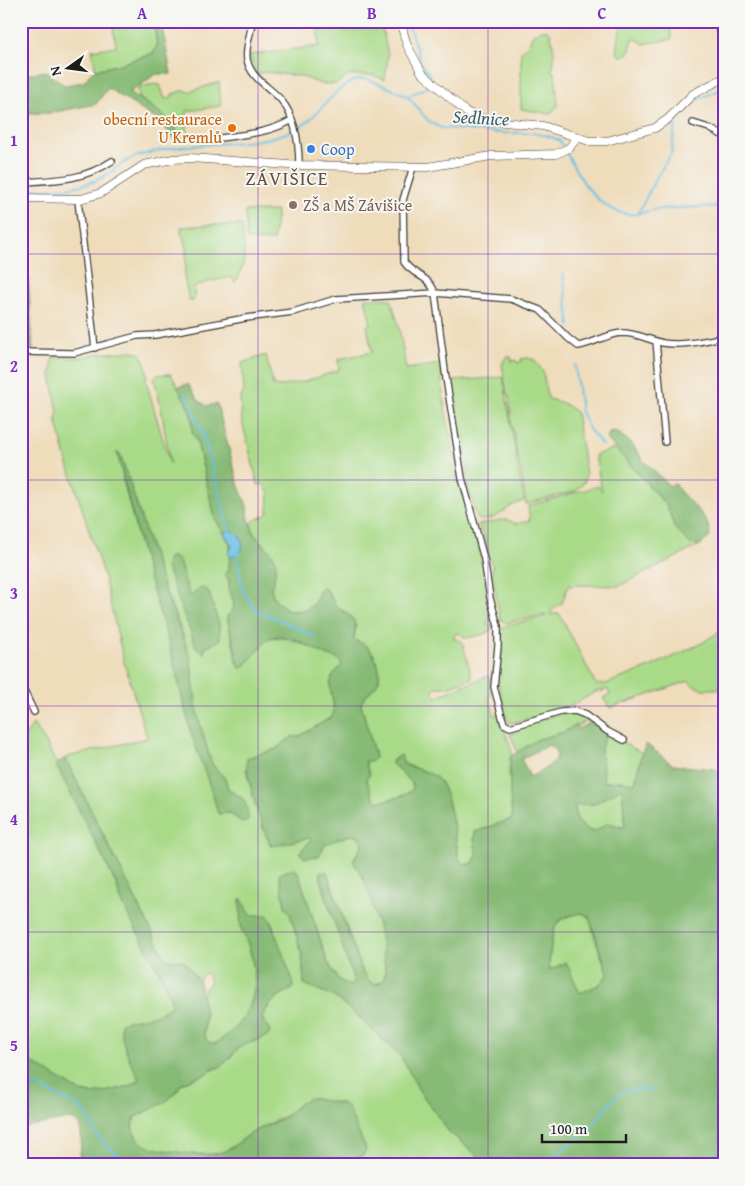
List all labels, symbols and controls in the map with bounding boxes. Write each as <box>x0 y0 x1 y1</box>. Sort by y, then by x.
text: A <box>137 1 148 25</box>
text: B <box>367 1 377 25</box>
text: C <box>597 1 607 25</box>
north arrow <box>42 42 92 92</box>
text: N <box>44 64 66 78</box>
water label: Sedlnice <box>452 103 510 132</box>
place label: obecní restaurace U Kremlů <box>103 107 222 149</box>
marker: obecní restaurace U Kremlů <box>226 122 238 134</box>
text: 1 <box>10 128 18 152</box>
place label: Coop <box>321 137 355 161</box>
marker: Coop <box>305 143 317 155</box>
district label: ZÁVIŠICE <box>246 164 328 192</box>
place label: ZŠ a MŠ Závišice <box>303 193 412 217</box>
marker: ZŠ a MŠ Závišice <box>287 199 299 211</box>
text: 2 <box>10 354 18 378</box>
text: 3 <box>10 581 18 605</box>
text: 4 <box>10 807 18 831</box>
text: 5 <box>10 1033 18 1057</box>
scale bar <box>542 1111 626 1143</box>
text: 100 m <box>550 1118 588 1139</box>

